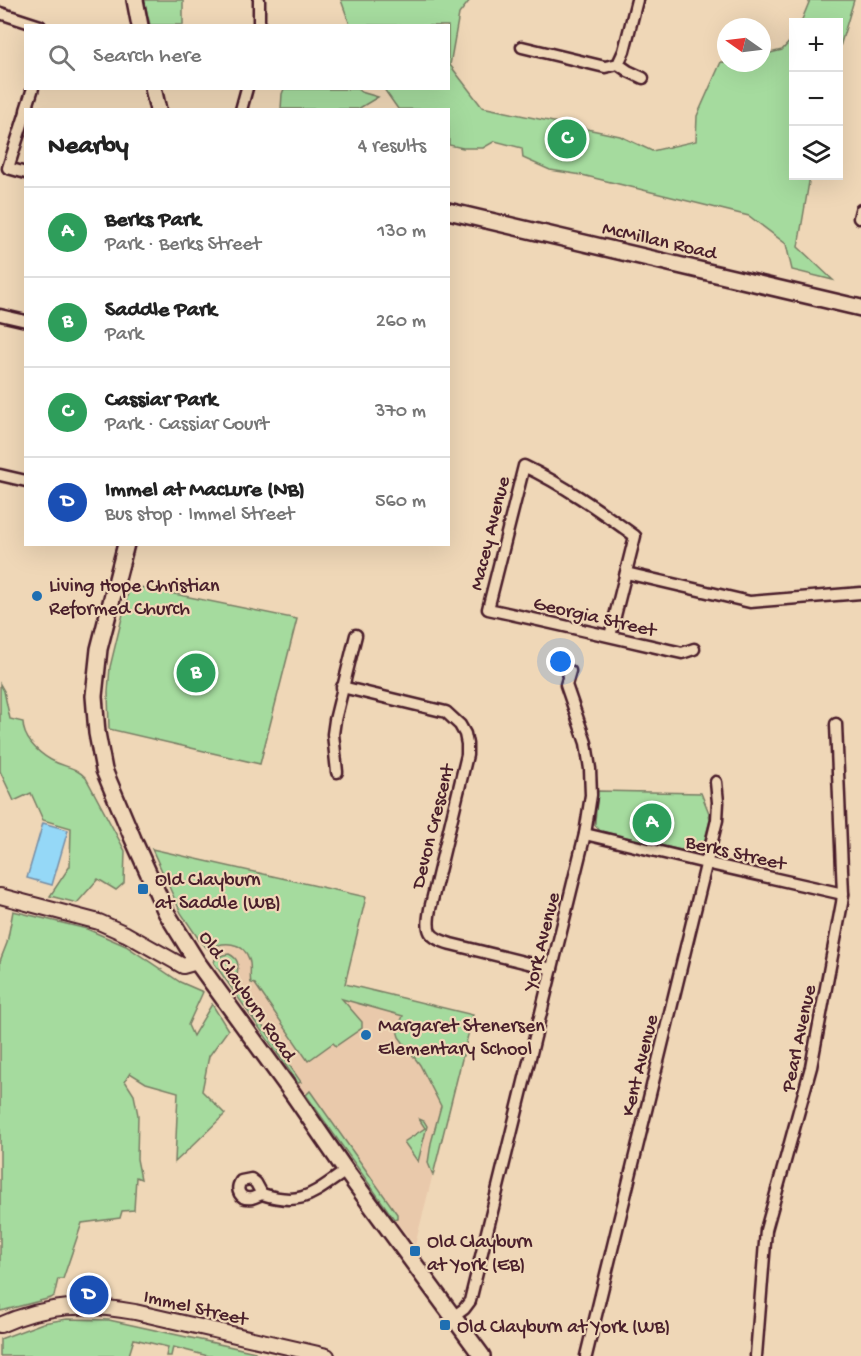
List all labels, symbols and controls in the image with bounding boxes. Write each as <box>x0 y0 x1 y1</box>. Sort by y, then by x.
north arrow <box>717 18 771 72</box>
map controls <box>789 18 843 180</box>
button: + <box>789 18 843 72</box>
search box <box>24 24 450 90</box>
icon: search <box>45 41 78 74</box>
text: Search here <box>93 44 201 70</box>
button: − <box>789 72 843 126</box>
pin: C <box>548 116 586 162</box>
button: layers <box>789 126 843 180</box>
text: Nearby <box>48 132 129 163</box>
text: 4 results <box>358 136 426 159</box>
text: Berks Park <box>105 208 200 234</box>
street label: McMillan Road <box>600 218 721 267</box>
text: A <box>62 221 73 244</box>
text: 130 m <box>377 221 426 244</box>
text: Park · Berks Street <box>105 234 261 257</box>
text: Saddle Park <box>105 298 217 324</box>
text: B <box>62 311 73 334</box>
text: 260 m <box>376 311 426 334</box>
text: Park <box>105 324 143 347</box>
text: Cassiar Park <box>105 388 217 414</box>
text: C <box>62 401 73 424</box>
text: 370 m <box>375 401 426 424</box>
text: Park · Cassiar Court <box>105 414 269 437</box>
street label: Macey Avenue <box>466 474 517 593</box>
text: Immel at MacLure (NB) <box>105 478 305 504</box>
text: D <box>61 491 74 514</box>
text: 560 m <box>375 491 426 514</box>
text: Bus stop · Immel Street <box>105 504 294 527</box>
place label: Living Hope Christian Reformed Church <box>49 576 220 622</box>
marker: Living Hope Christian Reformed Church <box>30 589 44 603</box>
street label: Georgia Street <box>531 593 660 644</box>
your location <box>546 647 575 676</box>
pin: B <box>176 650 216 696</box>
street label: Devon Crescent <box>407 761 461 893</box>
pin: A <box>632 800 672 846</box>
street label: Berks Street <box>682 832 789 877</box>
place label: Old Clayburn at Saddle (WB) <box>155 870 281 916</box>
marker: Old Clayburn at Saddle (WB) <box>136 882 150 896</box>
street label: York Avenue <box>520 890 567 995</box>
street label: Old Clayburn Road <box>193 927 301 1069</box>
street label: Pearl Avenue <box>778 982 823 1095</box>
street label: Kent Avenue <box>618 1012 665 1119</box>
place label: Margaret Stenersen Elementary School <box>378 1016 545 1062</box>
marker: Margaret Stenersen Elementary School <box>359 1028 373 1042</box>
place label: Old Clayburn at York (EB) <box>427 1232 533 1278</box>
marker: Old Clayburn at York (EB) <box>408 1244 422 1258</box>
pin: D <box>70 1272 109 1318</box>
street label: Immel Street <box>141 1286 251 1333</box>
place label: Old Clayburn at York (WB) <box>457 1317 670 1340</box>
marker: Old Clayburn at York (WB) <box>438 1318 452 1332</box>

